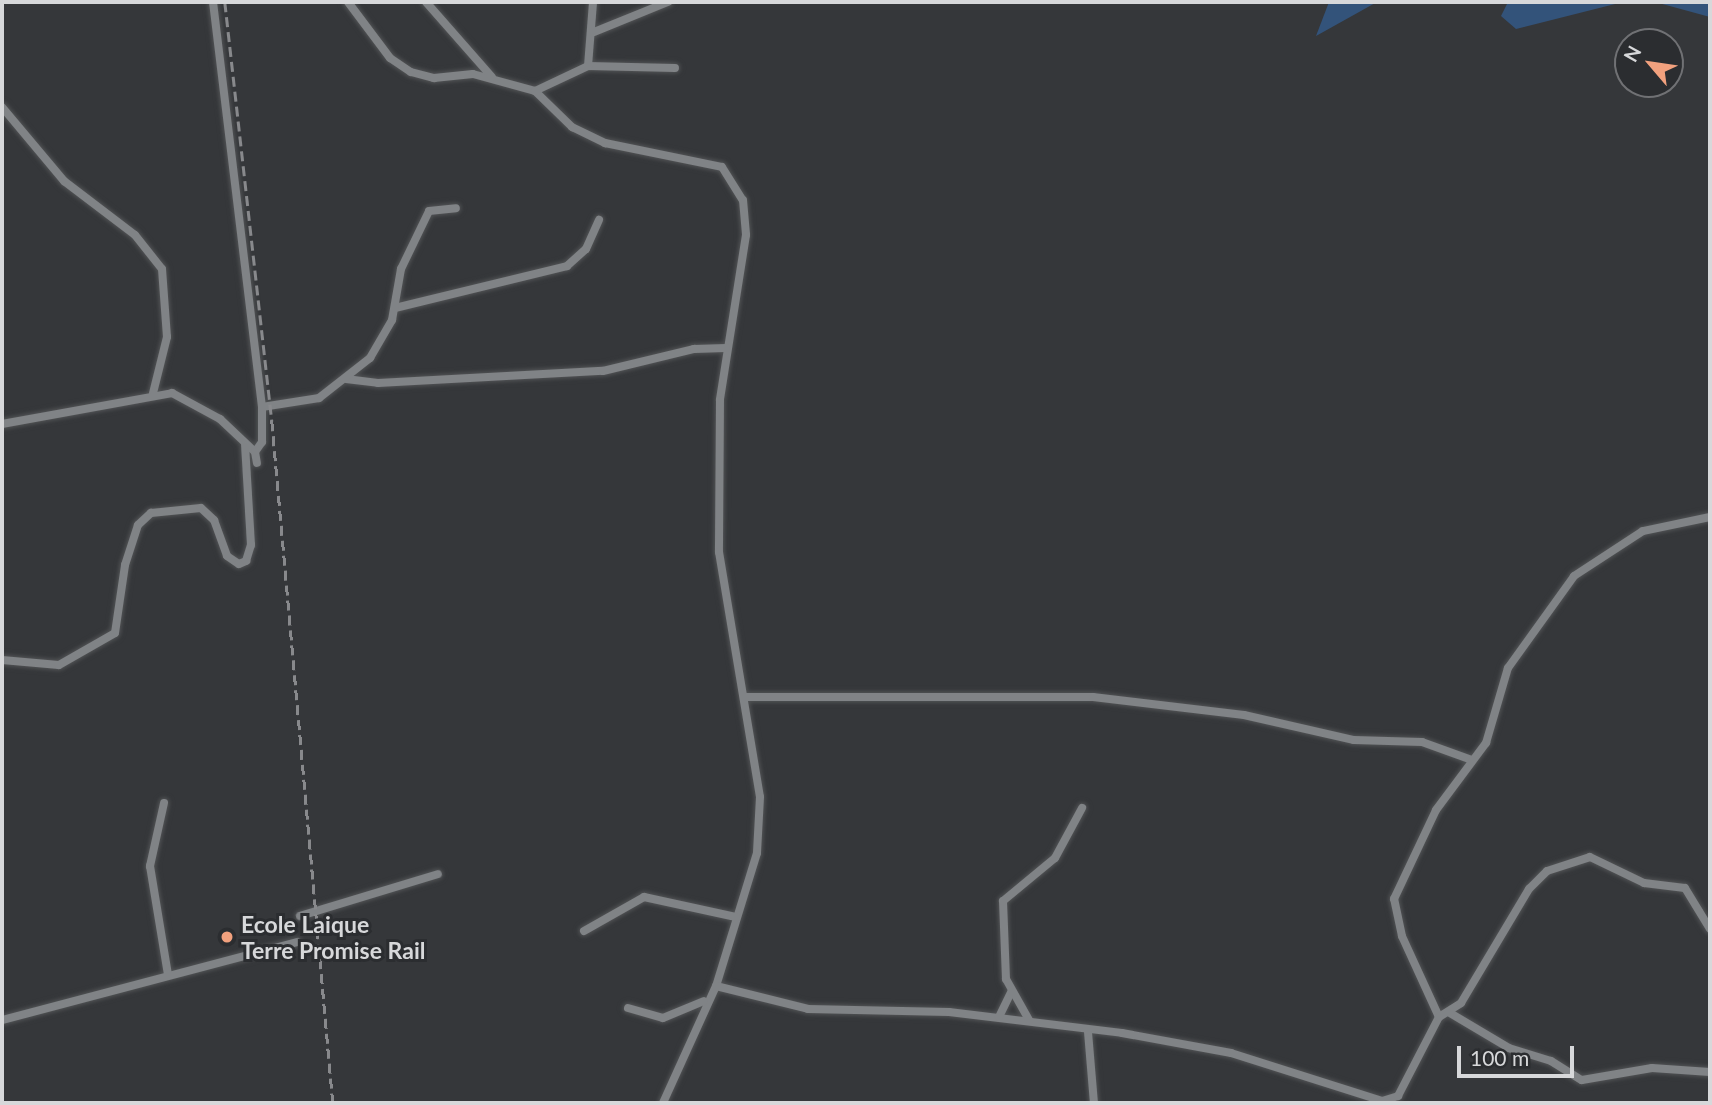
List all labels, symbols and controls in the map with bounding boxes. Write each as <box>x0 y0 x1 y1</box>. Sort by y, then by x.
north arrow <box>1614 28 1684 98</box>
text: N <box>1618 42 1646 66</box>
place label: Ecole Laique Terre Promise Rail <box>241 910 425 964</box>
marker: Ecole Laique Terre Promise Rail <box>219 929 235 945</box>
scale bar <box>1460 1032 1577 1076</box>
text: 100 m <box>1470 1045 1529 1070</box>

